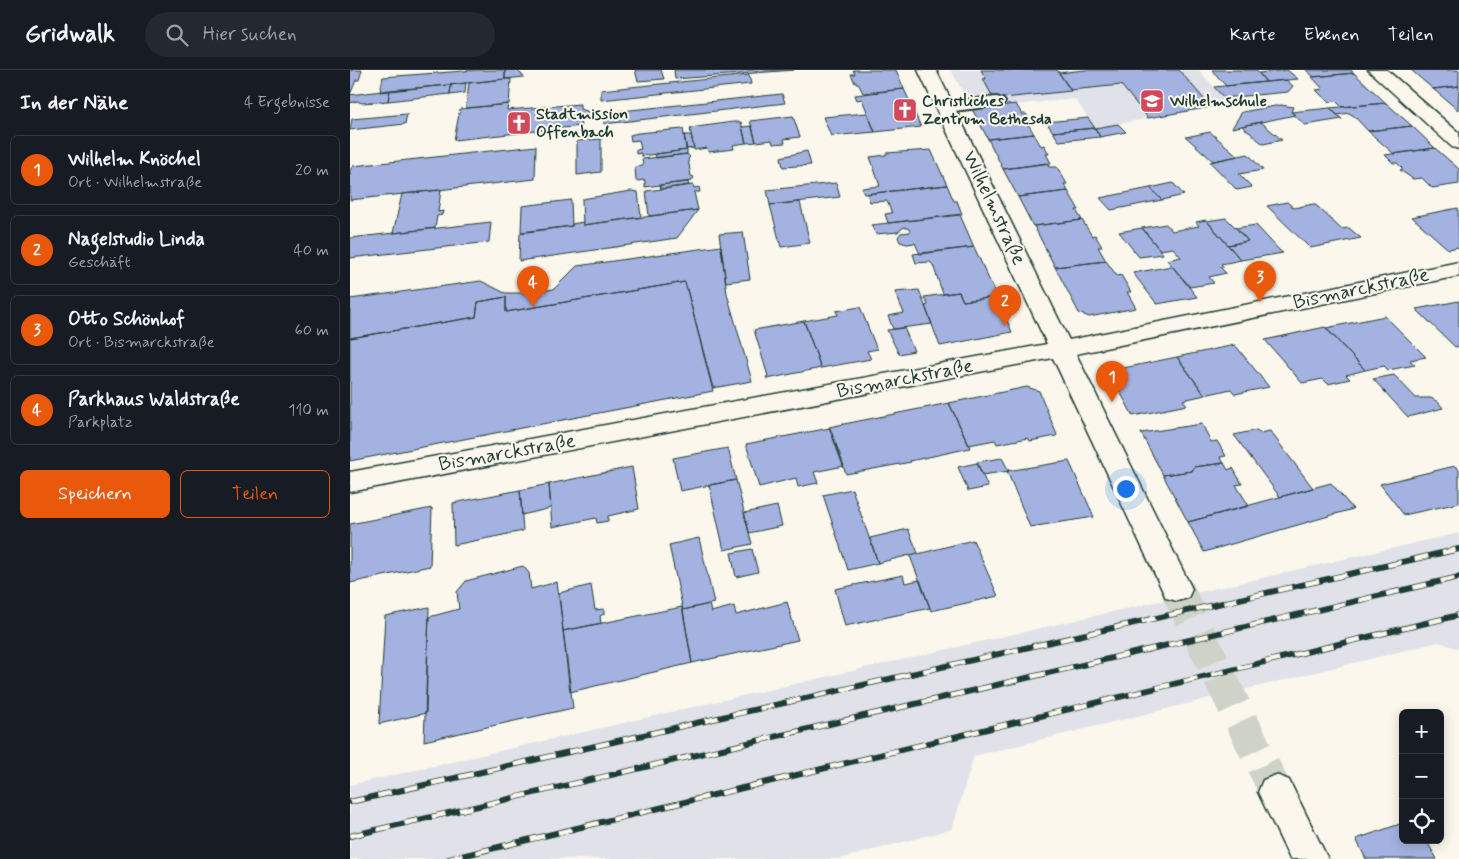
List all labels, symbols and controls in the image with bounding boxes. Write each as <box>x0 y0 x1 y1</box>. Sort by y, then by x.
search box <box>145 12 495 57</box>
text: Gridwalk <box>25 19 115 50</box>
icon: search <box>163 21 191 49</box>
text: Hier suchen <box>203 22 297 47</box>
text: Karte <box>1230 23 1276 47</box>
text: Ebenen <box>1304 23 1360 47</box>
text: Teilen <box>1388 23 1434 47</box>
school or university icon: Wilhelmschule <box>1139 88 1165 114</box>
text: In der Nähe <box>20 89 128 117</box>
place label: Christliches Zentrum Bethesda <box>922 91 1052 130</box>
place label: Wilhelmschule <box>1169 91 1267 112</box>
text: 4 Ergebnisse <box>244 92 330 113</box>
church icon: Christliches Zentrum Bethesda <box>892 97 918 123</box>
place label: Stadtmission Offenbach <box>536 104 628 143</box>
church icon: Stadtmission Offenbach <box>506 110 532 136</box>
text: Wilhelm Knöchel <box>68 147 201 172</box>
street label: Wilhelmstraße <box>956 147 1032 270</box>
text: 1 <box>33 160 41 181</box>
text: 20 m <box>295 160 329 181</box>
text: Ort · Wilhelmstraße <box>68 172 202 193</box>
text: Nagelstudio Linda <box>68 227 205 252</box>
text: 2 <box>33 240 41 261</box>
text: 40 m <box>293 240 329 261</box>
text: Geschäft <box>68 252 130 273</box>
pin: 3 <box>1244 261 1276 302</box>
street label: Bismarckstraße <box>1290 261 1432 317</box>
pin: 4 <box>517 266 549 307</box>
pin: 2 <box>989 285 1021 326</box>
text: Otto Schönhof <box>68 307 185 332</box>
text: 3 <box>33 320 41 341</box>
text: 60 m <box>295 320 329 341</box>
text: Ort · Bismarckstraße <box>68 332 215 353</box>
street label: Bismarckstraße <box>834 353 976 405</box>
pin: 1 <box>1096 361 1128 402</box>
text: Parkhaus Waldstraße <box>68 387 240 412</box>
text: 4 <box>32 400 42 421</box>
text: 110 m <box>288 400 329 421</box>
text: Parkplatz <box>68 412 133 433</box>
street label: Bismarckstraße <box>436 428 578 478</box>
button: Speichern <box>20 470 170 518</box>
button: Teilen <box>180 470 330 518</box>
your location <box>1113 476 1139 502</box>
map controls <box>1399 709 1444 844</box>
button: + <box>1399 709 1444 754</box>
button: − <box>1399 754 1444 799</box>
button: locate <box>1399 799 1444 844</box>

